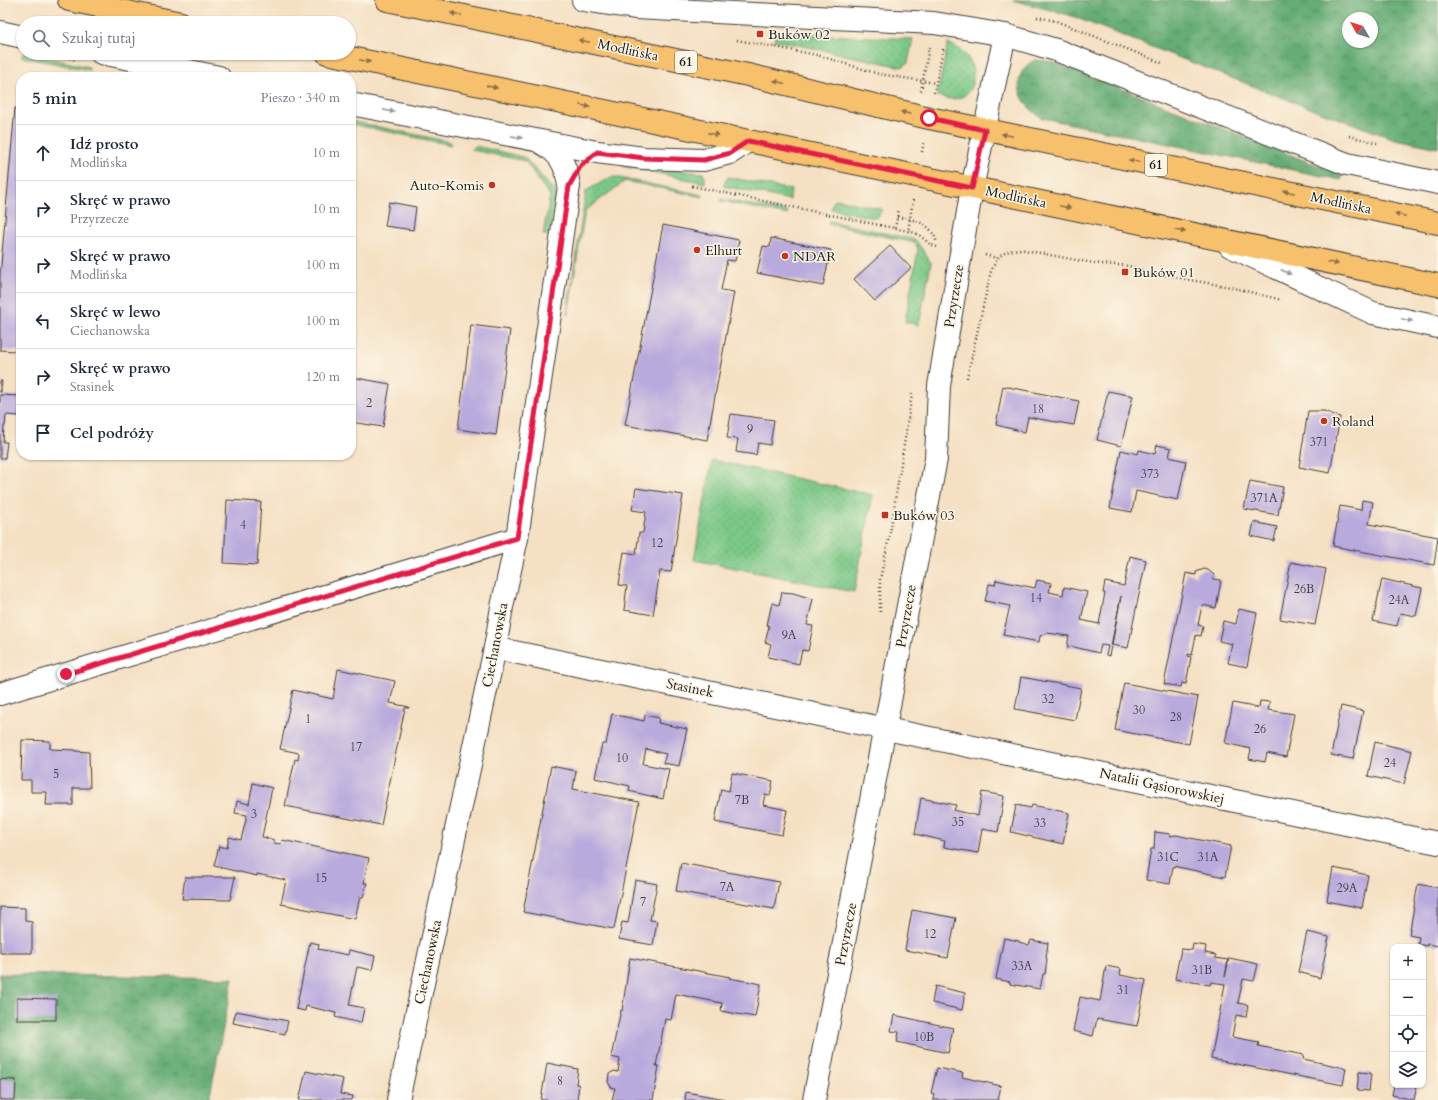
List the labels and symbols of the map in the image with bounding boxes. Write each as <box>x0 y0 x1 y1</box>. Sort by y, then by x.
one-way arrow <box>450 11 462 17</box>
north arrow <box>1342 12 1378 48</box>
place label: Buków 02 <box>768 25 830 44</box>
marker: Buków 02 <box>755 29 765 39</box>
street label: Modlińska <box>596 34 660 66</box>
one-way arrow <box>577 37 590 43</box>
road number: 61 <box>675 51 697 73</box>
one-way arrow <box>359 58 371 64</box>
one-way arrow <box>773 79 785 85</box>
one-way arrow <box>486 84 498 90</box>
one-way arrow <box>579 104 592 110</box>
one-way arrow <box>383 109 395 115</box>
one-way arrow <box>899 109 912 115</box>
route start <box>920 109 938 127</box>
one-way arrow <box>706 131 719 137</box>
one-way arrow <box>1000 131 1013 137</box>
one-way arrow <box>511 134 523 140</box>
road number: 61 <box>1145 154 1167 176</box>
one-way arrow <box>1128 157 1140 163</box>
place label: Auto-Komis <box>410 176 484 195</box>
marker: Auto-Komis <box>487 180 497 190</box>
street label: Modlińska <box>984 181 1048 213</box>
street label: Modlińska <box>1309 187 1373 219</box>
one-way arrow <box>1283 189 1295 195</box>
one-way arrow <box>1059 205 1071 211</box>
one-way arrow <box>1394 212 1406 218</box>
one-way arrow <box>1173 228 1186 234</box>
place label: Elhurt <box>705 241 743 260</box>
marker: Elhurt <box>692 245 702 255</box>
place label: NDAR <box>793 247 836 266</box>
marker: NDAR <box>780 251 790 261</box>
one-way arrow <box>1327 260 1339 266</box>
street label: Przyrzecze <box>940 263 968 329</box>
place label: Buków 01 <box>1133 263 1195 282</box>
marker: Buków 01 <box>1120 267 1130 277</box>
one-way arrow <box>1281 269 1292 275</box>
one-way arrow <box>1400 317 1413 323</box>
house number: 2 <box>366 395 372 411</box>
house number: 18 <box>1032 401 1044 417</box>
place label: Roland <box>1332 412 1375 431</box>
marker: Roland <box>1319 416 1329 426</box>
house number: 9 <box>747 421 753 437</box>
house number: 371 <box>1310 434 1328 450</box>
house number: 373 <box>1141 466 1159 482</box>
house number: 371A <box>1251 490 1278 506</box>
place label: Buków 03 <box>893 506 955 525</box>
marker: Buków 03 <box>880 510 890 520</box>
house number: 4 <box>240 517 246 533</box>
house number: 12 <box>651 535 663 551</box>
house number: 26B <box>1294 581 1314 597</box>
street label: Przyrzecze <box>891 583 921 649</box>
house number: 14 <box>1030 590 1042 606</box>
house number: 24A <box>1389 592 1410 608</box>
street label: Ciechanowska <box>477 601 513 689</box>
house number: 9A <box>782 627 797 643</box>
route end <box>57 665 75 683</box>
street label: Stasinek <box>665 674 716 702</box>
house number: 32 <box>1042 691 1054 707</box>
house number: 30 <box>1133 702 1145 718</box>
house number: 28 <box>1170 709 1182 725</box>
house number: 1 <box>305 711 311 727</box>
house number: 26 <box>1254 721 1266 737</box>
house number: 17 <box>350 739 362 755</box>
house number: 10 <box>616 750 628 766</box>
house number: 24 <box>1384 755 1396 771</box>
street label: Natalii Gąsiorowskiej <box>1098 763 1226 809</box>
house number: 5 <box>53 766 59 782</box>
house number: 7B <box>735 792 749 808</box>
house number: 3 <box>251 806 257 822</box>
house number: 35 <box>952 814 964 830</box>
house number: 33 <box>1034 815 1046 831</box>
house number: 31C <box>1157 849 1179 865</box>
house number: 31A <box>1198 849 1219 865</box>
house number: 15 <box>315 870 327 886</box>
house number: 7A <box>720 879 735 895</box>
house number: 29A <box>1337 880 1358 896</box>
house number: 7 <box>640 894 646 910</box>
street label: Przyrzecze <box>831 901 861 967</box>
street label: Ciechanowska <box>410 918 446 1006</box>
house number: 12 <box>924 926 936 942</box>
house number: 33A <box>1012 958 1033 974</box>
house number: 31B <box>1192 962 1212 978</box>
house number: 31 <box>1117 982 1129 998</box>
house number: 10B <box>914 1029 934 1045</box>
house number: 8 <box>557 1073 563 1089</box>

